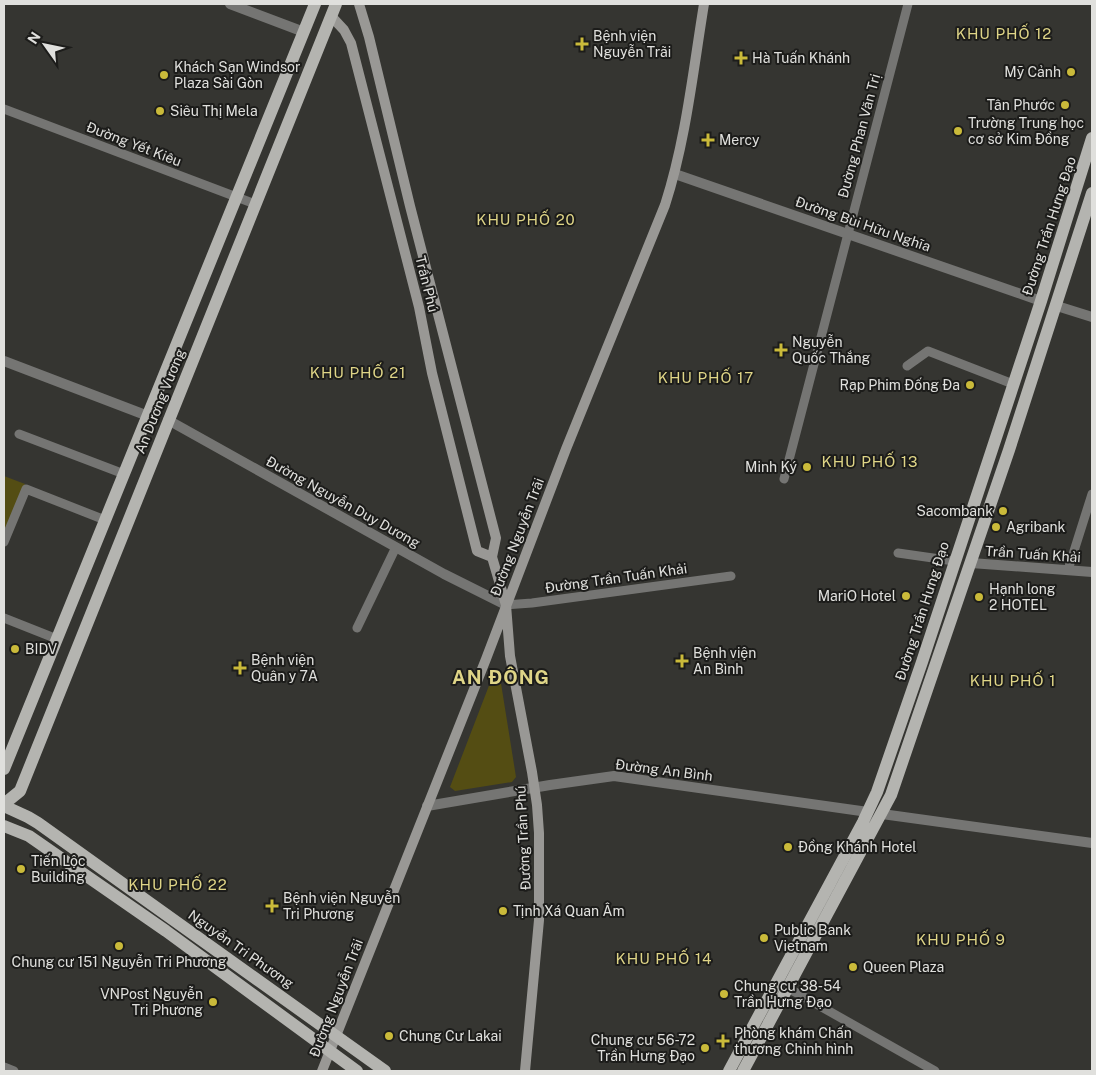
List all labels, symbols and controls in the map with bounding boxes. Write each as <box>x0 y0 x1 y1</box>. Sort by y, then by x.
north arrow <box>20 20 70 70</box>
district label: KHU PHỐ 12 <box>956 23 1052 42</box>
place label: Bệnh viện Nguyễn Trãi <box>593 28 671 60</box>
text: N <box>24 29 44 47</box>
marker: Bệnh viện Nguyễn Trãi <box>575 37 589 51</box>
place label: Hà Tuấn Khánh <box>752 50 850 66</box>
marker: Hà Tuấn Khánh <box>734 51 748 65</box>
place label: Khách Sạn Windsor Plaza Sài Gòn <box>174 59 300 91</box>
place label: Mỹ Cảnh <box>1004 64 1061 80</box>
marker: Mỹ Cảnh <box>1065 66 1077 78</box>
marker: Khách Sạn Windsor Plaza Sài Gòn <box>158 69 170 81</box>
street label: Đường Phan Văn Trị <box>835 72 883 200</box>
place label: Tân Phước <box>987 97 1055 113</box>
marker: Tân Phước <box>1059 99 1071 111</box>
place label: Siêu Thị Mela <box>170 103 258 119</box>
marker: Siêu Thị Mela <box>154 105 166 117</box>
place label: Trường Trung học cơ sở Kim Đồng <box>968 115 1084 147</box>
street label: Đường Yết Kiêu <box>84 119 184 169</box>
marker: Trường Trung học cơ sở Kim Đồng <box>952 125 964 137</box>
place label: Mercy <box>719 132 760 148</box>
marker: Mercy <box>701 133 715 147</box>
street label: Đường Trần Hưng Đạo <box>1019 154 1079 297</box>
street label: Đường Bùi Hữu Nghĩa <box>793 193 933 255</box>
district label: KHU PHỐ 20 <box>476 209 576 228</box>
street label: Trần Phú <box>412 254 442 314</box>
place label: Nguyễn Quốc Thắng <box>792 334 871 366</box>
marker: Nguyễn Quốc Thắng <box>774 343 788 357</box>
street label: An Dương Vương <box>132 346 188 456</box>
district label: KHU PHỐ 21 <box>310 362 406 381</box>
district label: KHU PHỐ 17 <box>658 367 754 386</box>
place label: Rạp Phim Đống Đa <box>840 377 960 393</box>
marker: Rạp Phim Đống Đa <box>964 379 976 391</box>
district label: KHU PHỐ 13 <box>821 451 919 470</box>
street label: Đường Nguyễn Duy Dương <box>263 453 423 551</box>
place label: Minh Ký <box>745 459 798 475</box>
marker: Minh Ký <box>801 461 813 473</box>
street label: Đường Nguyễn Trãi <box>487 476 547 598</box>
place label: Sacombank <box>916 503 993 519</box>
marker: Sacombank <box>997 505 1009 517</box>
place label: Agribank <box>1006 519 1066 535</box>
marker: Agribank <box>990 521 1002 533</box>
street label: Đường Trần Hưng Đạo <box>892 539 952 682</box>
street label: Trần Tuấn Khải <box>985 543 1081 565</box>
street label: Đường Trần Tuấn Khải <box>544 560 688 596</box>
place label: Hạnh long 2 HOTEL <box>989 581 1056 613</box>
place label: MariO Hotel <box>818 588 896 604</box>
marker: MariO Hotel <box>900 590 912 602</box>
marker: Hạnh long 2 HOTEL <box>973 591 985 603</box>
place label: BIDV <box>25 641 58 657</box>
marker: BIDV <box>9 643 21 655</box>
place label: Bệnh viện An Bình <box>693 645 756 677</box>
place label: Bệnh viện Quân y 7A <box>251 652 318 684</box>
marker: Bệnh viện An Bình <box>675 654 689 668</box>
marker: Bệnh viện Quân y 7A <box>233 661 247 675</box>
district label: AN ĐÔNG <box>452 666 550 688</box>
district label: KHU PHỐ 1 <box>970 670 1056 689</box>
street label: Đường An Bình <box>614 756 714 784</box>
street label: Đường Trần Phú <box>512 785 534 891</box>
place label: Đồng Khánh Hotel <box>798 839 917 855</box>
marker: Đồng Khánh Hotel <box>782 841 794 853</box>
place label: Tiến Lộc Building <box>31 853 86 885</box>
marker: Tiến Lộc Building <box>15 863 27 875</box>
district label: KHU PHỐ 22 <box>128 874 228 893</box>
place label: Bệnh viện Nguyễn Tri Phương <box>283 890 400 922</box>
marker: Bệnh viện Nguyễn Tri Phương <box>265 899 279 913</box>
place label: Tịnh Xá Quan Âm <box>513 902 625 919</box>
marker: Tịnh Xá Quan Âm <box>497 905 509 917</box>
street label: Nguyễn Tri Phương <box>185 907 297 992</box>
place label: Public Bank Vietnam <box>774 922 851 954</box>
district label: KHU PHỐ 9 <box>916 929 1006 948</box>
marker: Public Bank Vietnam <box>758 932 770 944</box>
street label: Đường Nguyễn Trãi <box>306 937 366 1059</box>
marker: Chung cư 151 Nguyễn Tri Phương <box>113 940 125 952</box>
district label: KHU PHỐ 14 <box>615 948 713 967</box>
place label: Chung cư 151 Nguyễn Tri Phương <box>12 954 227 970</box>
place label: Queen Plaza <box>863 959 944 975</box>
marker: Queen Plaza <box>847 961 859 973</box>
place label: Chung cư 38-54 Trần Hưng Đạo <box>734 978 841 1010</box>
place label: VNPost Nguyễn Tri Phương <box>100 986 203 1018</box>
marker: Chung cư 38-54 Trần Hưng Đạo <box>718 988 730 1000</box>
marker: VNPost Nguyễn Tri Phương <box>207 996 219 1008</box>
place label: Phòng khám Chấn thương Chỉnh hình <box>734 1025 853 1057</box>
place label: Chung Cư Lakai <box>399 1028 502 1044</box>
marker: Chung Cư Lakai <box>383 1030 395 1042</box>
place label: Chung cư 56-72 Trần Hưng Đạo <box>591 1032 695 1064</box>
marker: Phòng khám Chấn thương Chỉnh hình <box>716 1034 730 1048</box>
marker: Chung cư 56-72 Trần Hưng Đạo <box>699 1042 711 1054</box>

